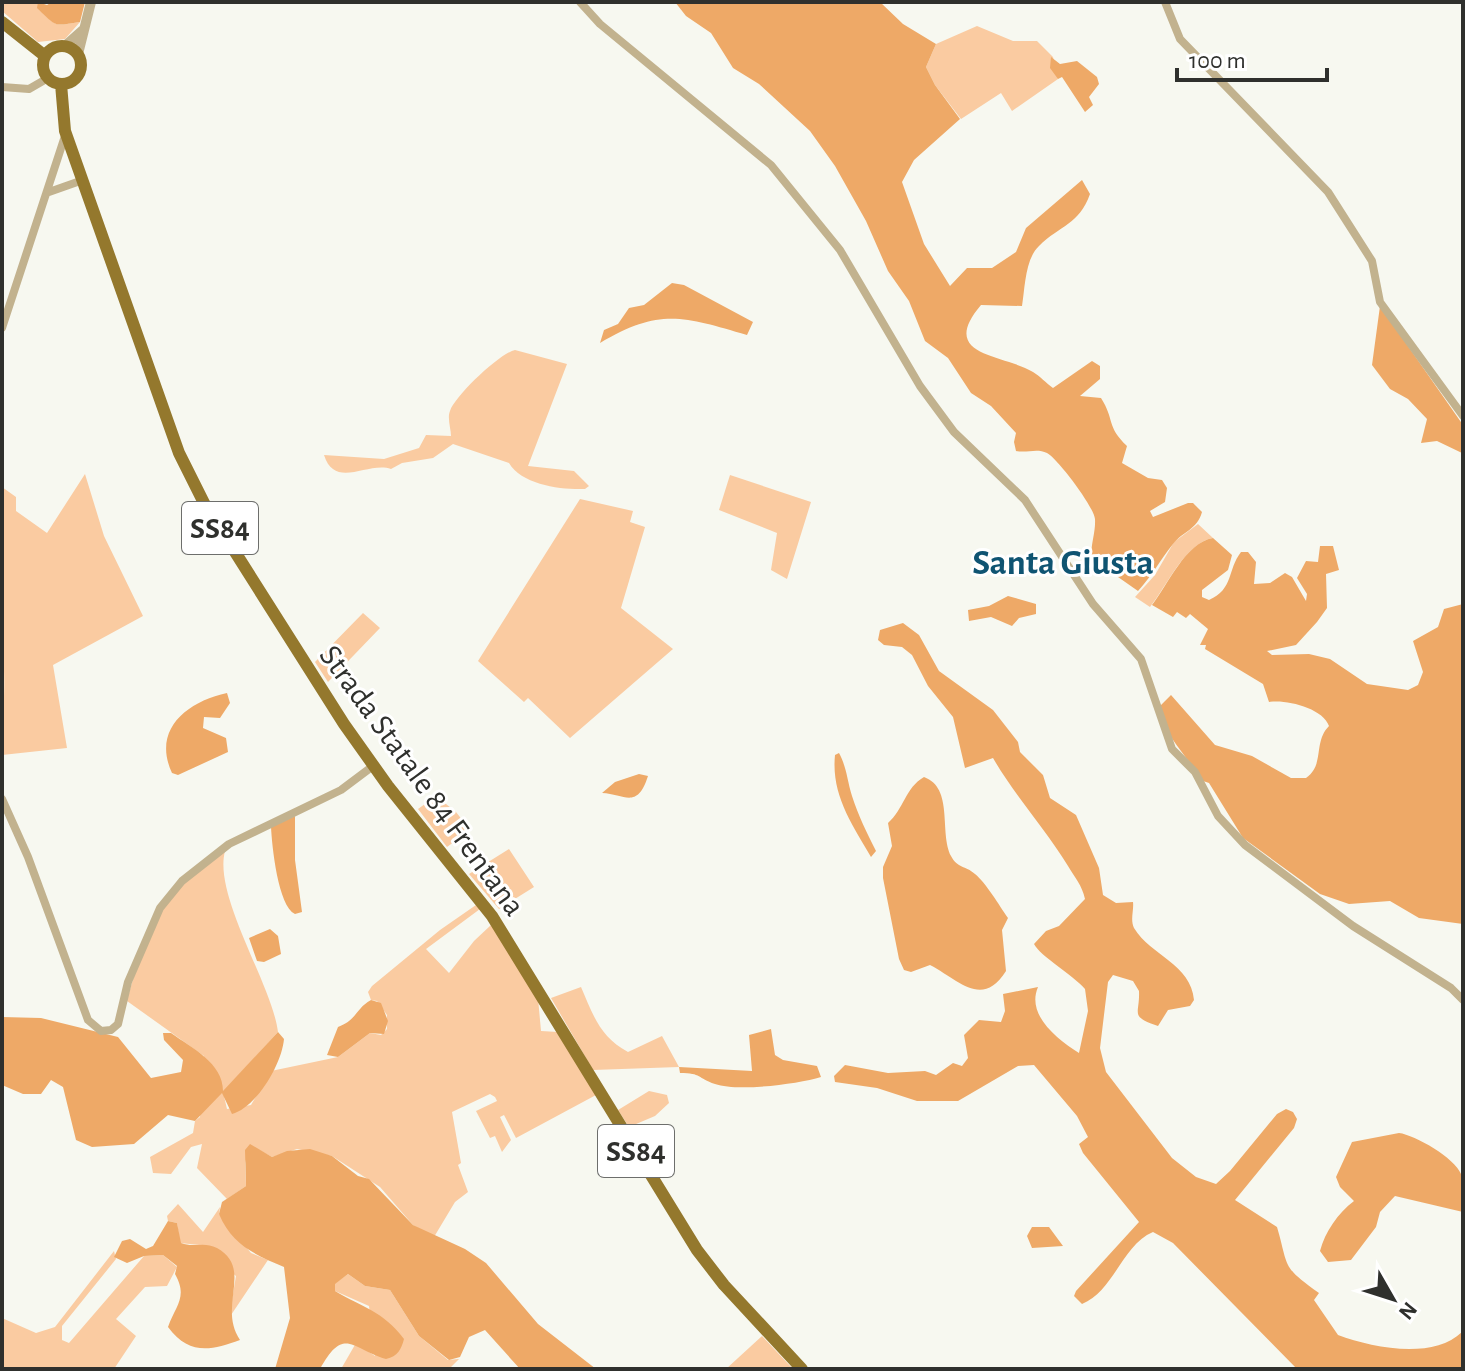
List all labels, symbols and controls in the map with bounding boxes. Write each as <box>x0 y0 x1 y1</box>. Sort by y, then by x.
scale bar <box>1177 32 1327 82</box>
text: 100 m <box>1189 49 1246 73</box>
road number: SS84 <box>182 502 258 554</box>
district label: Santa Giusta <box>972 545 1154 581</box>
street label: Strada Statale 84 Frentana <box>313 639 531 922</box>
road number: SS84 <box>598 1125 674 1177</box>
north arrow <box>1353 1259 1433 1339</box>
text: N <box>1394 1298 1421 1324</box>

